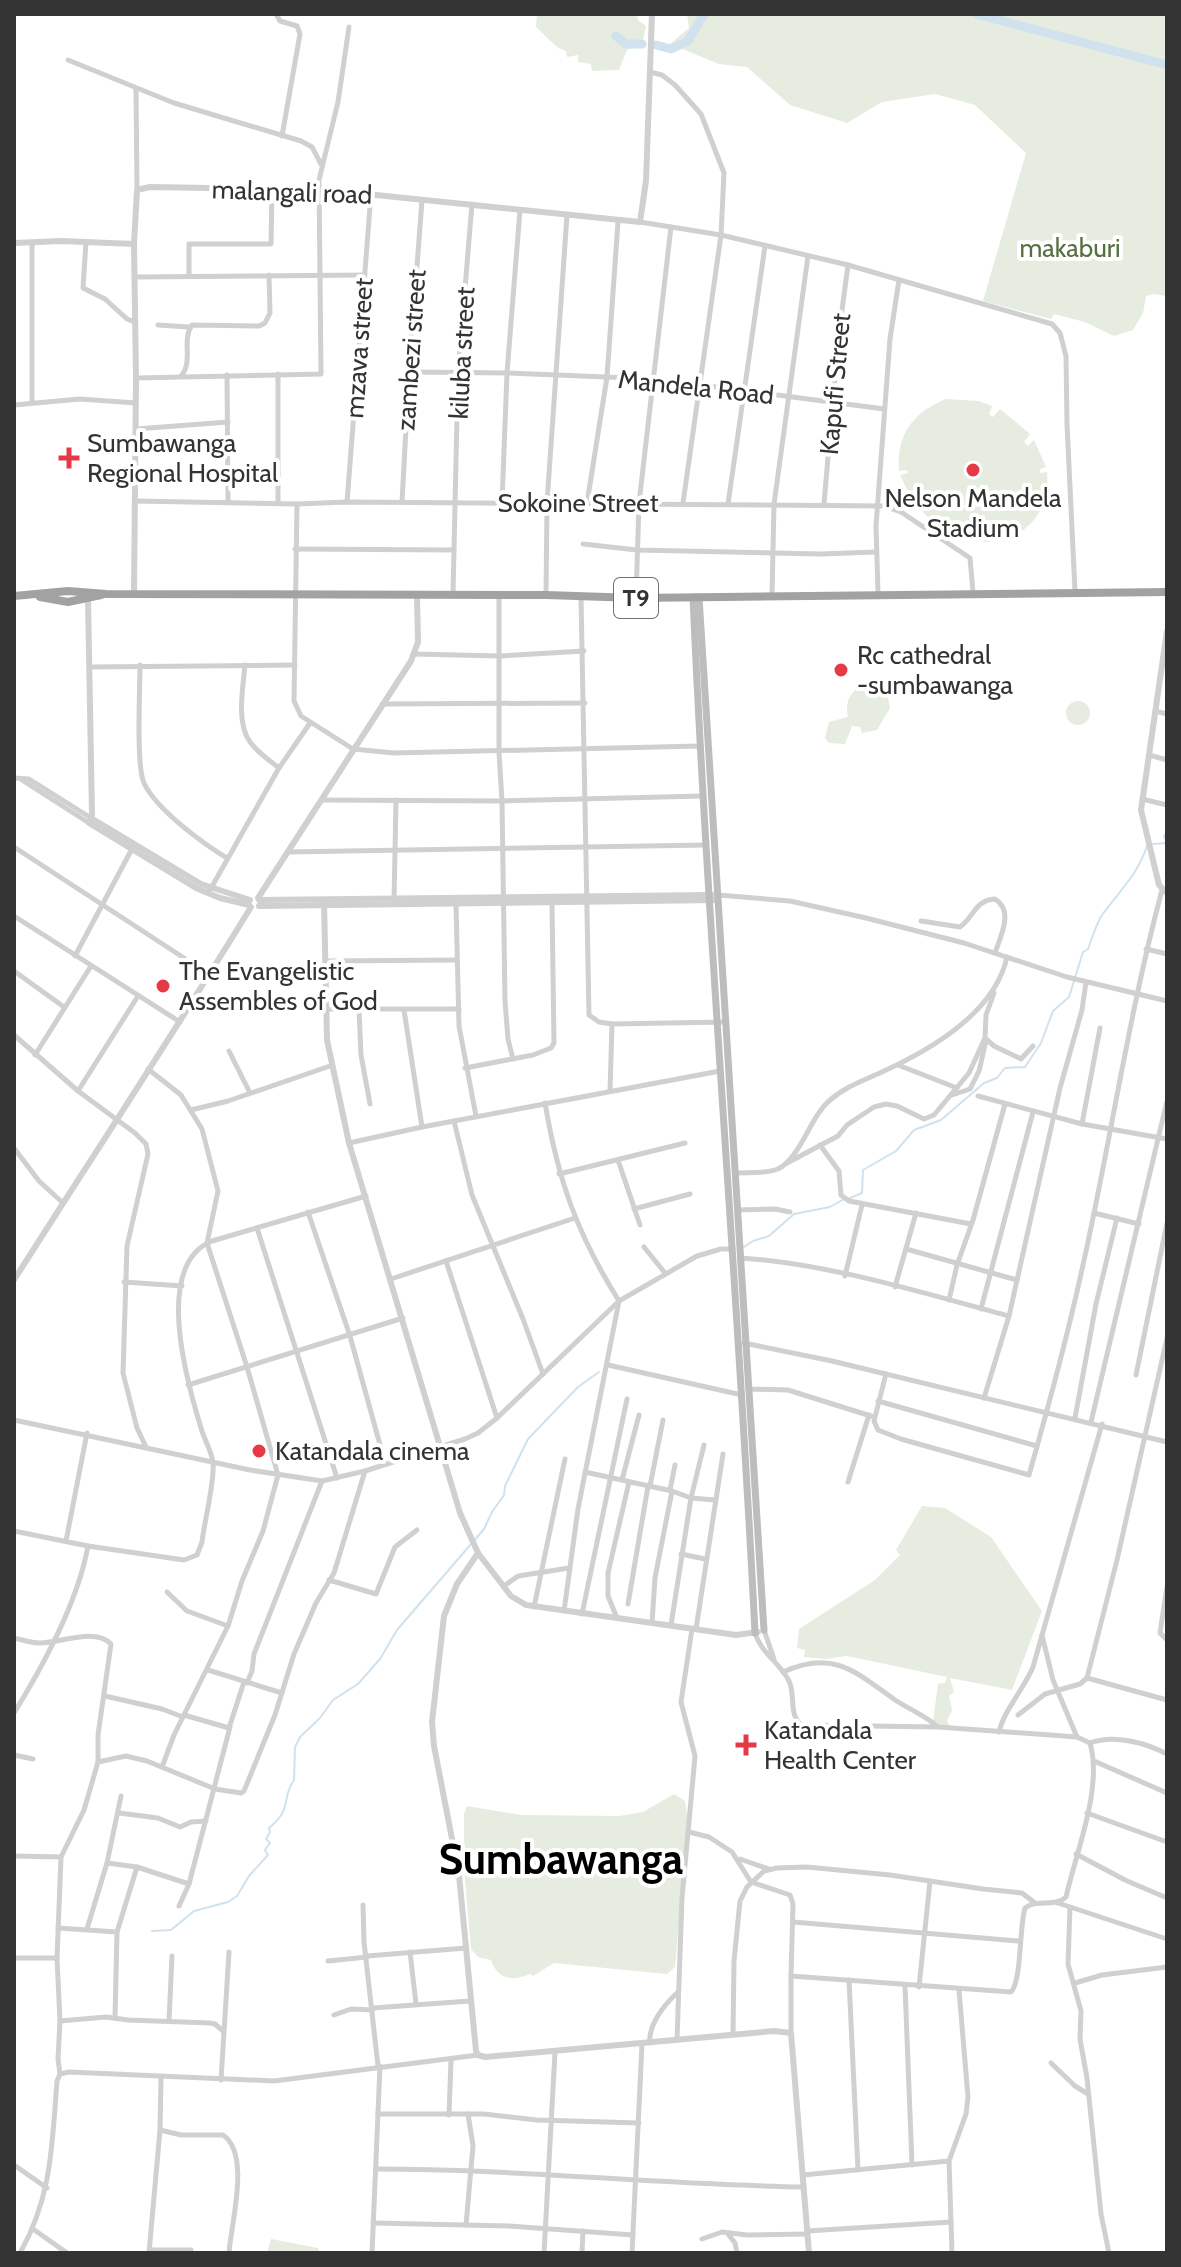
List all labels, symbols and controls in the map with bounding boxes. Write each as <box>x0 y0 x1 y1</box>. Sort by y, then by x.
street label: malangali road <box>211 173 373 211</box>
park label: makaburi <box>1019 232 1121 264</box>
street label: zambezi street <box>389 268 433 432</box>
street label: mzava street <box>338 276 380 419</box>
street label: kiluba street <box>443 286 481 420</box>
street label: Kapufi Street <box>813 312 857 456</box>
street label: Mandela Road <box>616 363 776 411</box>
place label: Sumbawanga Regional Hospital <box>87 427 278 489</box>
marker: Sumbawanga Regional Hospital <box>58 447 80 469</box>
marker: Nelson Mandela Stadium <box>964 461 982 479</box>
place label: Nelson Mandela Stadium <box>884 482 1062 544</box>
street label: Sokoine Street <box>498 487 659 519</box>
road number: T9 <box>614 578 658 618</box>
place label: Rc cathedral -sumbawanga <box>857 639 1013 701</box>
marker: Rc cathedral -sumbawanga <box>832 661 850 679</box>
place label: The Evangelistic Assembles of God <box>179 955 378 1017</box>
marker: The Evangelistic Assembles of God <box>154 977 172 995</box>
place label: Katandala cinema <box>275 1435 470 1467</box>
marker: Katandala cinema <box>250 1442 268 1460</box>
place label: Katandala Health Center <box>764 1714 917 1776</box>
marker: Katandala Health Center <box>735 1734 757 1756</box>
district label: Sumbawanga <box>439 1833 683 1885</box>

